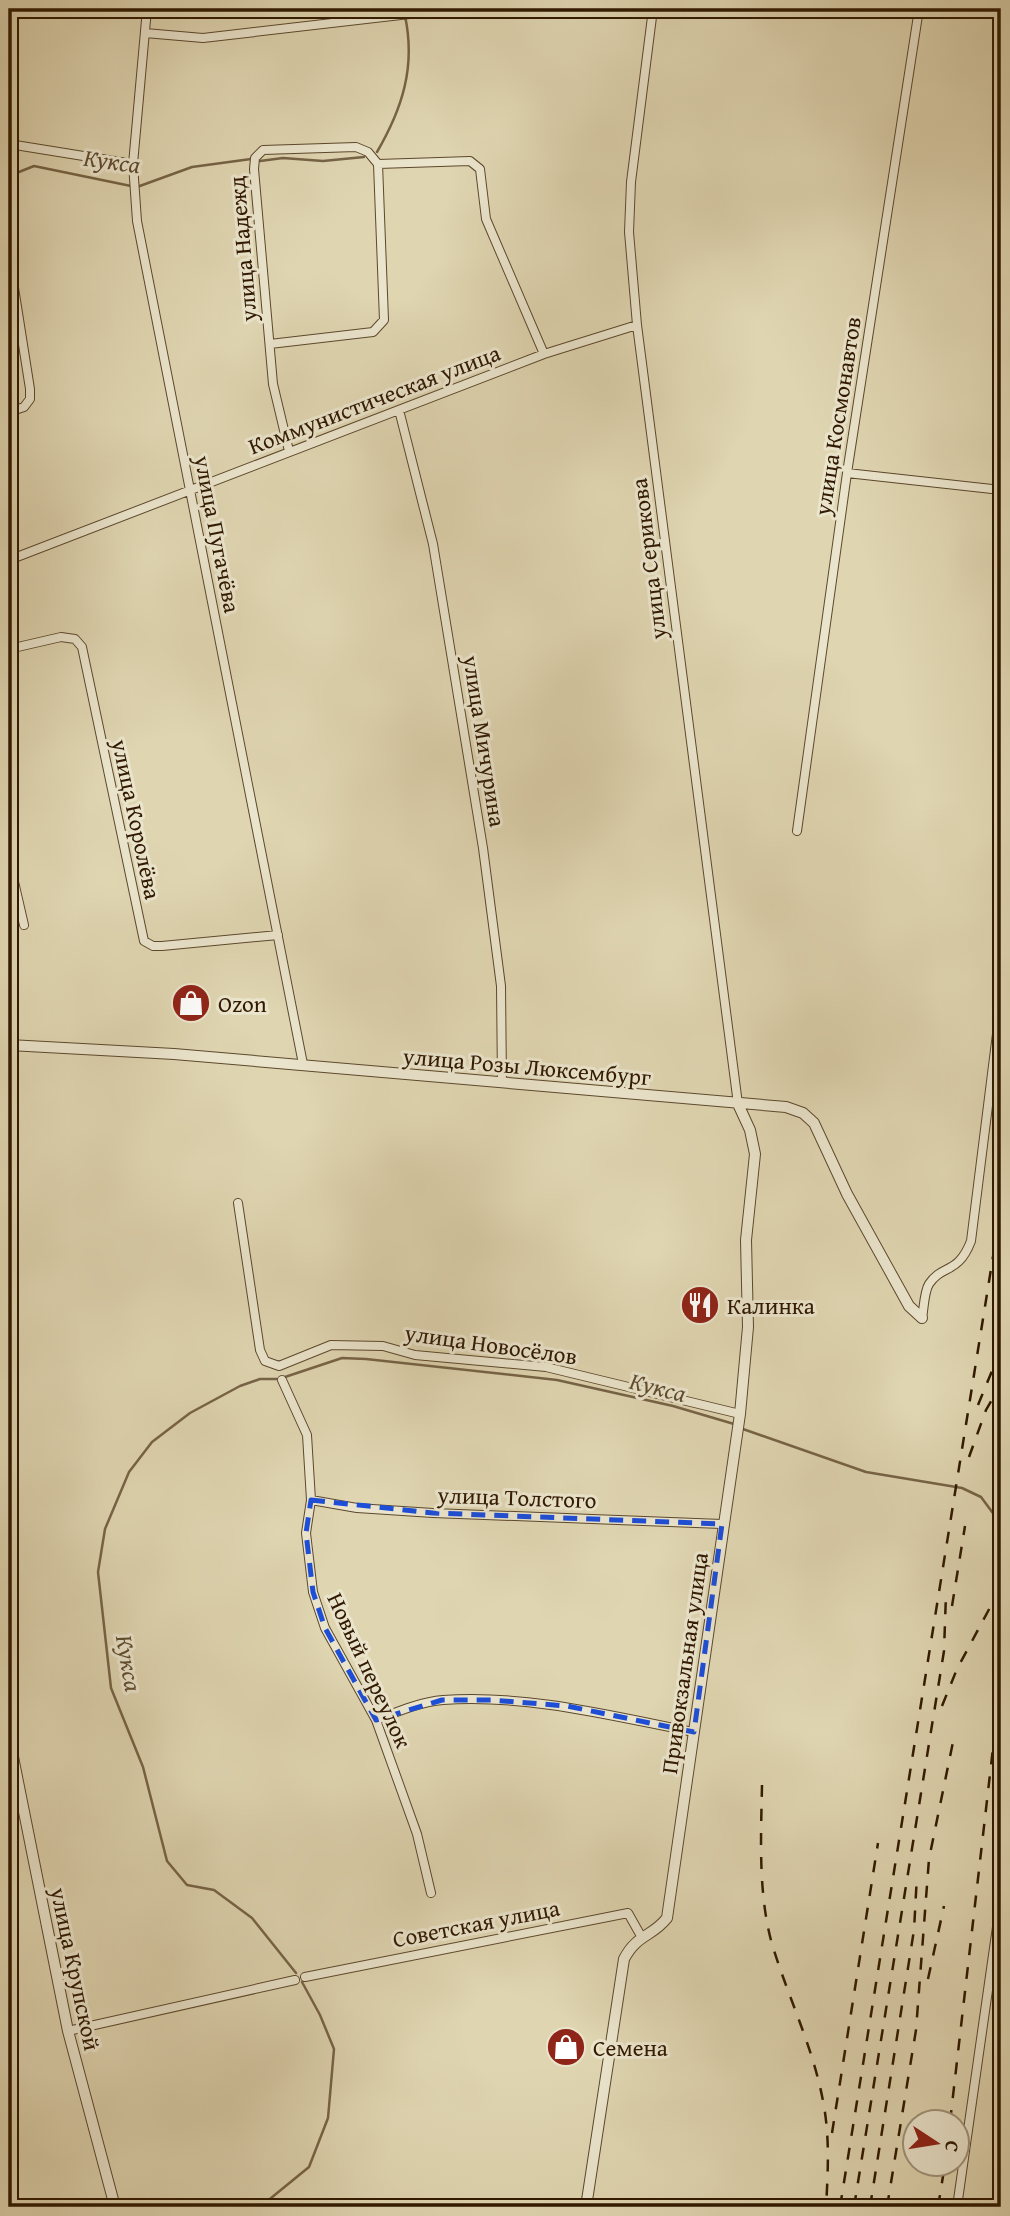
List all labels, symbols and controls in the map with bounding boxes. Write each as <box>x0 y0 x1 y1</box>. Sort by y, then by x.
water label: Кукса <box>81 140 143 182</box>
street label: улица Надежд <box>219 174 265 324</box>
street label: улица Космонавтов <box>805 314 869 519</box>
street label: Коммунистическая улица <box>243 336 505 462</box>
street label: улица Пугачёва <box>186 452 249 616</box>
street label: улица Серикова <box>622 476 674 643</box>
street label: улица Мичурина <box>455 652 515 829</box>
street label: улица Королёва <box>104 735 170 902</box>
shop icon: Ozon <box>170 982 212 1024</box>
place label: Ozon <box>218 987 267 1020</box>
street label: улица Розы Люксембург <box>401 1039 653 1093</box>
restaurant icon: Калинка <box>679 1284 721 1326</box>
place label: Калинка <box>727 1289 815 1322</box>
street label: улица Новосёлов <box>402 1315 579 1372</box>
water label: Кукса <box>626 1363 690 1411</box>
street label: улица Толстого <box>436 1478 597 1516</box>
street label: Привокзальная улица <box>652 1550 716 1776</box>
street label: Новый переулок <box>320 1587 420 1753</box>
water label: Кукса <box>107 1632 151 1694</box>
street label: улица Крупской <box>42 1883 109 2054</box>
street label: Советская улица <box>390 1891 562 1955</box>
shop icon: Семена <box>545 2026 587 2068</box>
place label: Семена <box>593 2031 668 2064</box>
north arrow <box>902 2108 972 2178</box>
text: С <box>938 2138 967 2155</box>

